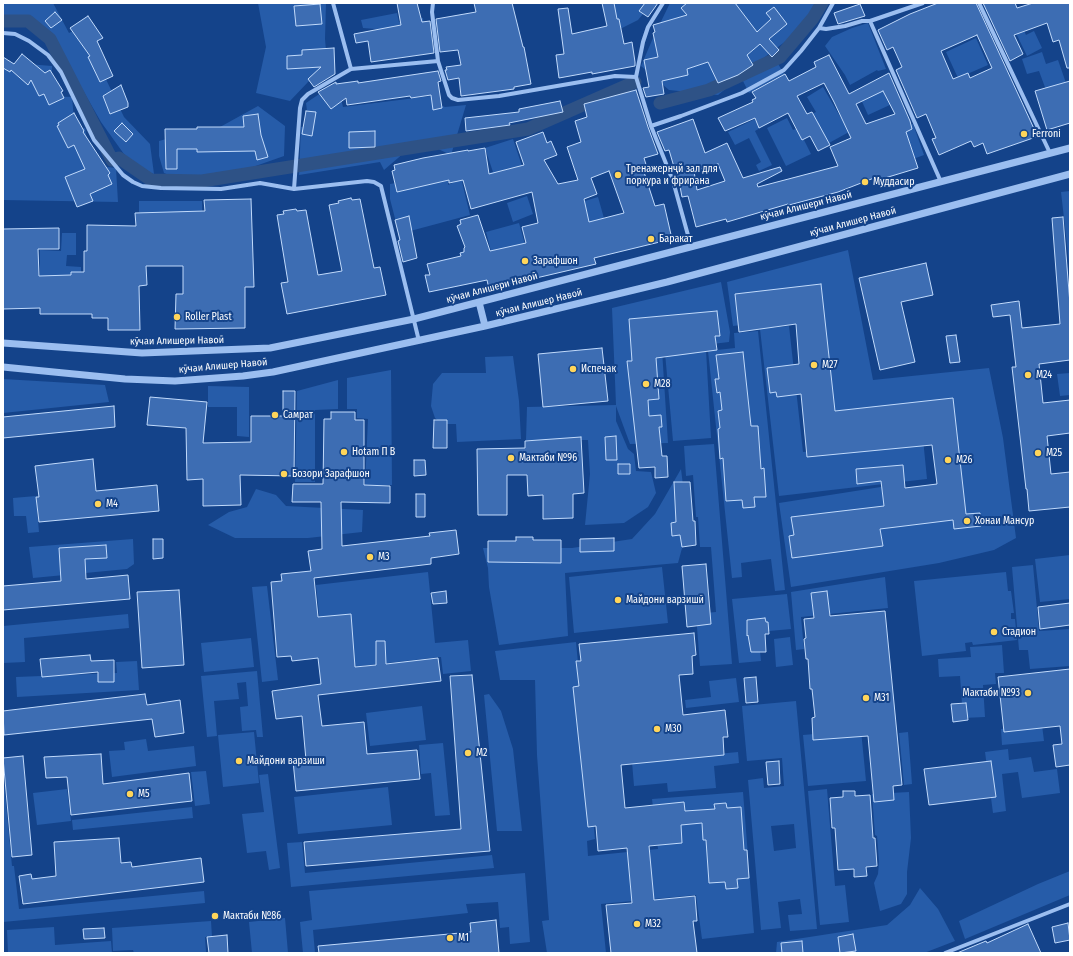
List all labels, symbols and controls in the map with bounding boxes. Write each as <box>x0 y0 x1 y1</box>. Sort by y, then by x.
place label: Ferroni <box>1032 128 1061 140</box>
marker: Ferroni <box>1019 129 1029 139</box>
place label: Тренажернҷй зал для поркура и фрирана <box>626 163 718 186</box>
marker: Тренажернҷй зал для поркура и фрирана <box>613 170 623 180</box>
place label: Муддасир <box>873 176 914 188</box>
marker: Муддасир <box>860 177 870 187</box>
street label: кӯчаи Алишери Навоӣ <box>759 189 853 223</box>
street label: кӯчаи Алишер Навоӣ <box>809 205 897 239</box>
place label: Баракат <box>659 233 693 245</box>
marker: Баракат <box>646 234 656 244</box>
place label: Зарафшон <box>533 255 578 267</box>
marker: Зарафшон <box>520 256 530 266</box>
street label: кӯчаи Алишери Навоӣ <box>445 270 539 306</box>
street label: кӯчаи Алишер Навоӣ <box>494 286 584 320</box>
place label: Roller Plast <box>185 311 232 323</box>
marker: Roller Plast <box>172 312 182 322</box>
street label: кӯчаи Алишери Навоӣ <box>130 334 224 348</box>
street label: кӯчаи Алишер Навоӣ <box>178 356 268 376</box>
place label: М27 <box>822 359 837 371</box>
marker: М27 <box>809 360 819 370</box>
place label: Испечак <box>581 363 616 375</box>
marker: Испечак <box>568 364 578 374</box>
place label: М24 <box>1036 369 1052 381</box>
marker: М24 <box>1023 370 1033 380</box>
place label: М28 <box>654 378 671 390</box>
marker: М28 <box>641 379 651 389</box>
place label: Самрат <box>283 409 313 421</box>
marker: Самрат <box>270 410 280 420</box>
place label: Hotam П В <box>352 446 395 458</box>
marker: Hotam П В <box>339 447 349 457</box>
place label: М25 <box>1046 447 1062 459</box>
marker: М25 <box>1033 448 1043 458</box>
place label: Мактаби №96 <box>519 452 577 464</box>
marker: Мактаби №96 <box>506 453 516 463</box>
place label: М26 <box>956 454 972 466</box>
marker: М26 <box>943 455 953 465</box>
place label: Бозори Зарафшон <box>292 468 370 480</box>
marker: Бозори Зарафшон <box>279 469 289 479</box>
place label: М4 <box>106 498 118 510</box>
marker: М4 <box>93 499 103 509</box>
place label: Хонаи Мансур <box>975 515 1034 527</box>
marker: Хонаи Мансур <box>962 516 972 526</box>
place label: М3 <box>378 551 390 563</box>
marker: М3 <box>365 552 375 562</box>
place label: Майдони варзишӣ <box>626 594 704 606</box>
marker: Майдони варзишӣ <box>613 595 623 605</box>
place label: Стадион <box>1002 626 1036 638</box>
marker: Стадион <box>989 627 999 637</box>
place label: Мактаби №93 <box>963 687 1020 699</box>
marker: Мактаби №93 <box>1023 688 1033 698</box>
place label: М31 <box>874 692 889 704</box>
marker: М31 <box>861 693 871 703</box>
place label: М30 <box>665 723 682 735</box>
marker: М30 <box>652 724 662 734</box>
place label: М2 <box>476 747 488 759</box>
marker: М2 <box>463 748 473 758</box>
place label: Майдони варзиши <box>247 755 325 767</box>
marker: Майдони варзиши <box>234 756 244 766</box>
place label: М5 <box>138 788 150 800</box>
marker: М5 <box>125 789 135 799</box>
place label: Мактаби №86 <box>223 910 281 922</box>
marker: Мактаби №86 <box>210 911 220 921</box>
place label: М32 <box>645 918 661 930</box>
marker: М32 <box>632 919 642 929</box>
place label: M1 <box>458 932 469 944</box>
marker: M1 <box>445 933 455 943</box>

